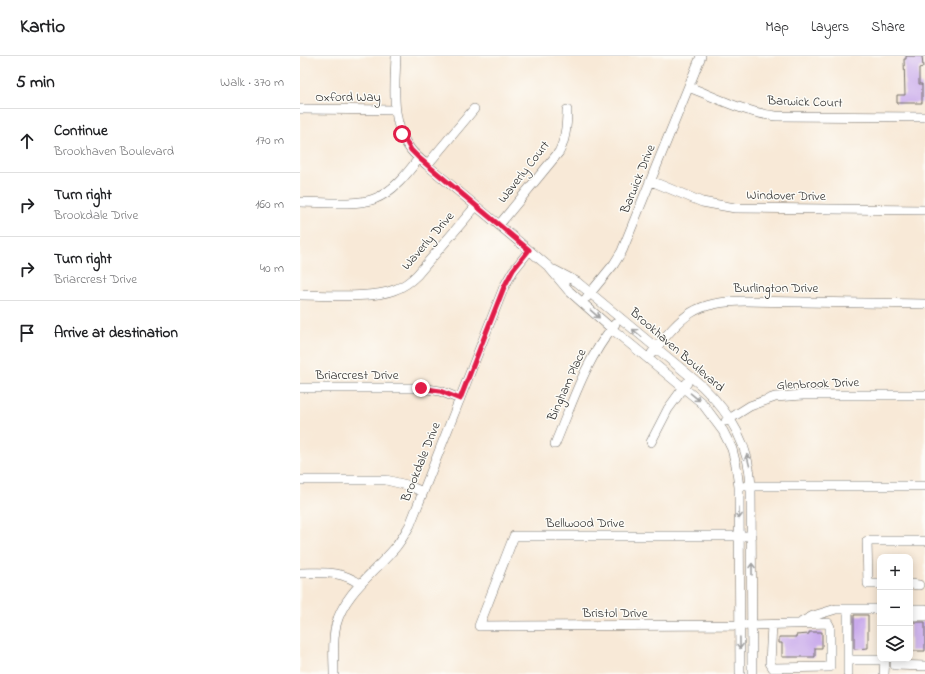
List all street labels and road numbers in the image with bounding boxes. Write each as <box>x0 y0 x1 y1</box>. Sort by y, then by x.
street label: Oxford Way <box>315 88 381 108</box>
street label: Barwick Court <box>766 91 843 113</box>
street label: Waverly Court <box>494 136 556 208</box>
street label: Barwick Drive <box>615 142 660 217</box>
street label: Windover Drive <box>746 186 826 206</box>
street label: Waverly Drive <box>397 207 460 275</box>
street label: Burlington Drive <box>733 279 819 299</box>
street label: Brookhaven Boulevard <box>625 303 729 397</box>
street label: Bingham Place <box>542 346 592 425</box>
street label: Briarcrest Drive <box>314 366 399 385</box>
street label: Glenbrook Drive <box>776 373 860 395</box>
street label: Brookdale Drive <box>396 419 446 506</box>
street label: Bellwood Drive <box>545 514 624 533</box>
street label: Bristol Drive <box>581 604 648 623</box>

